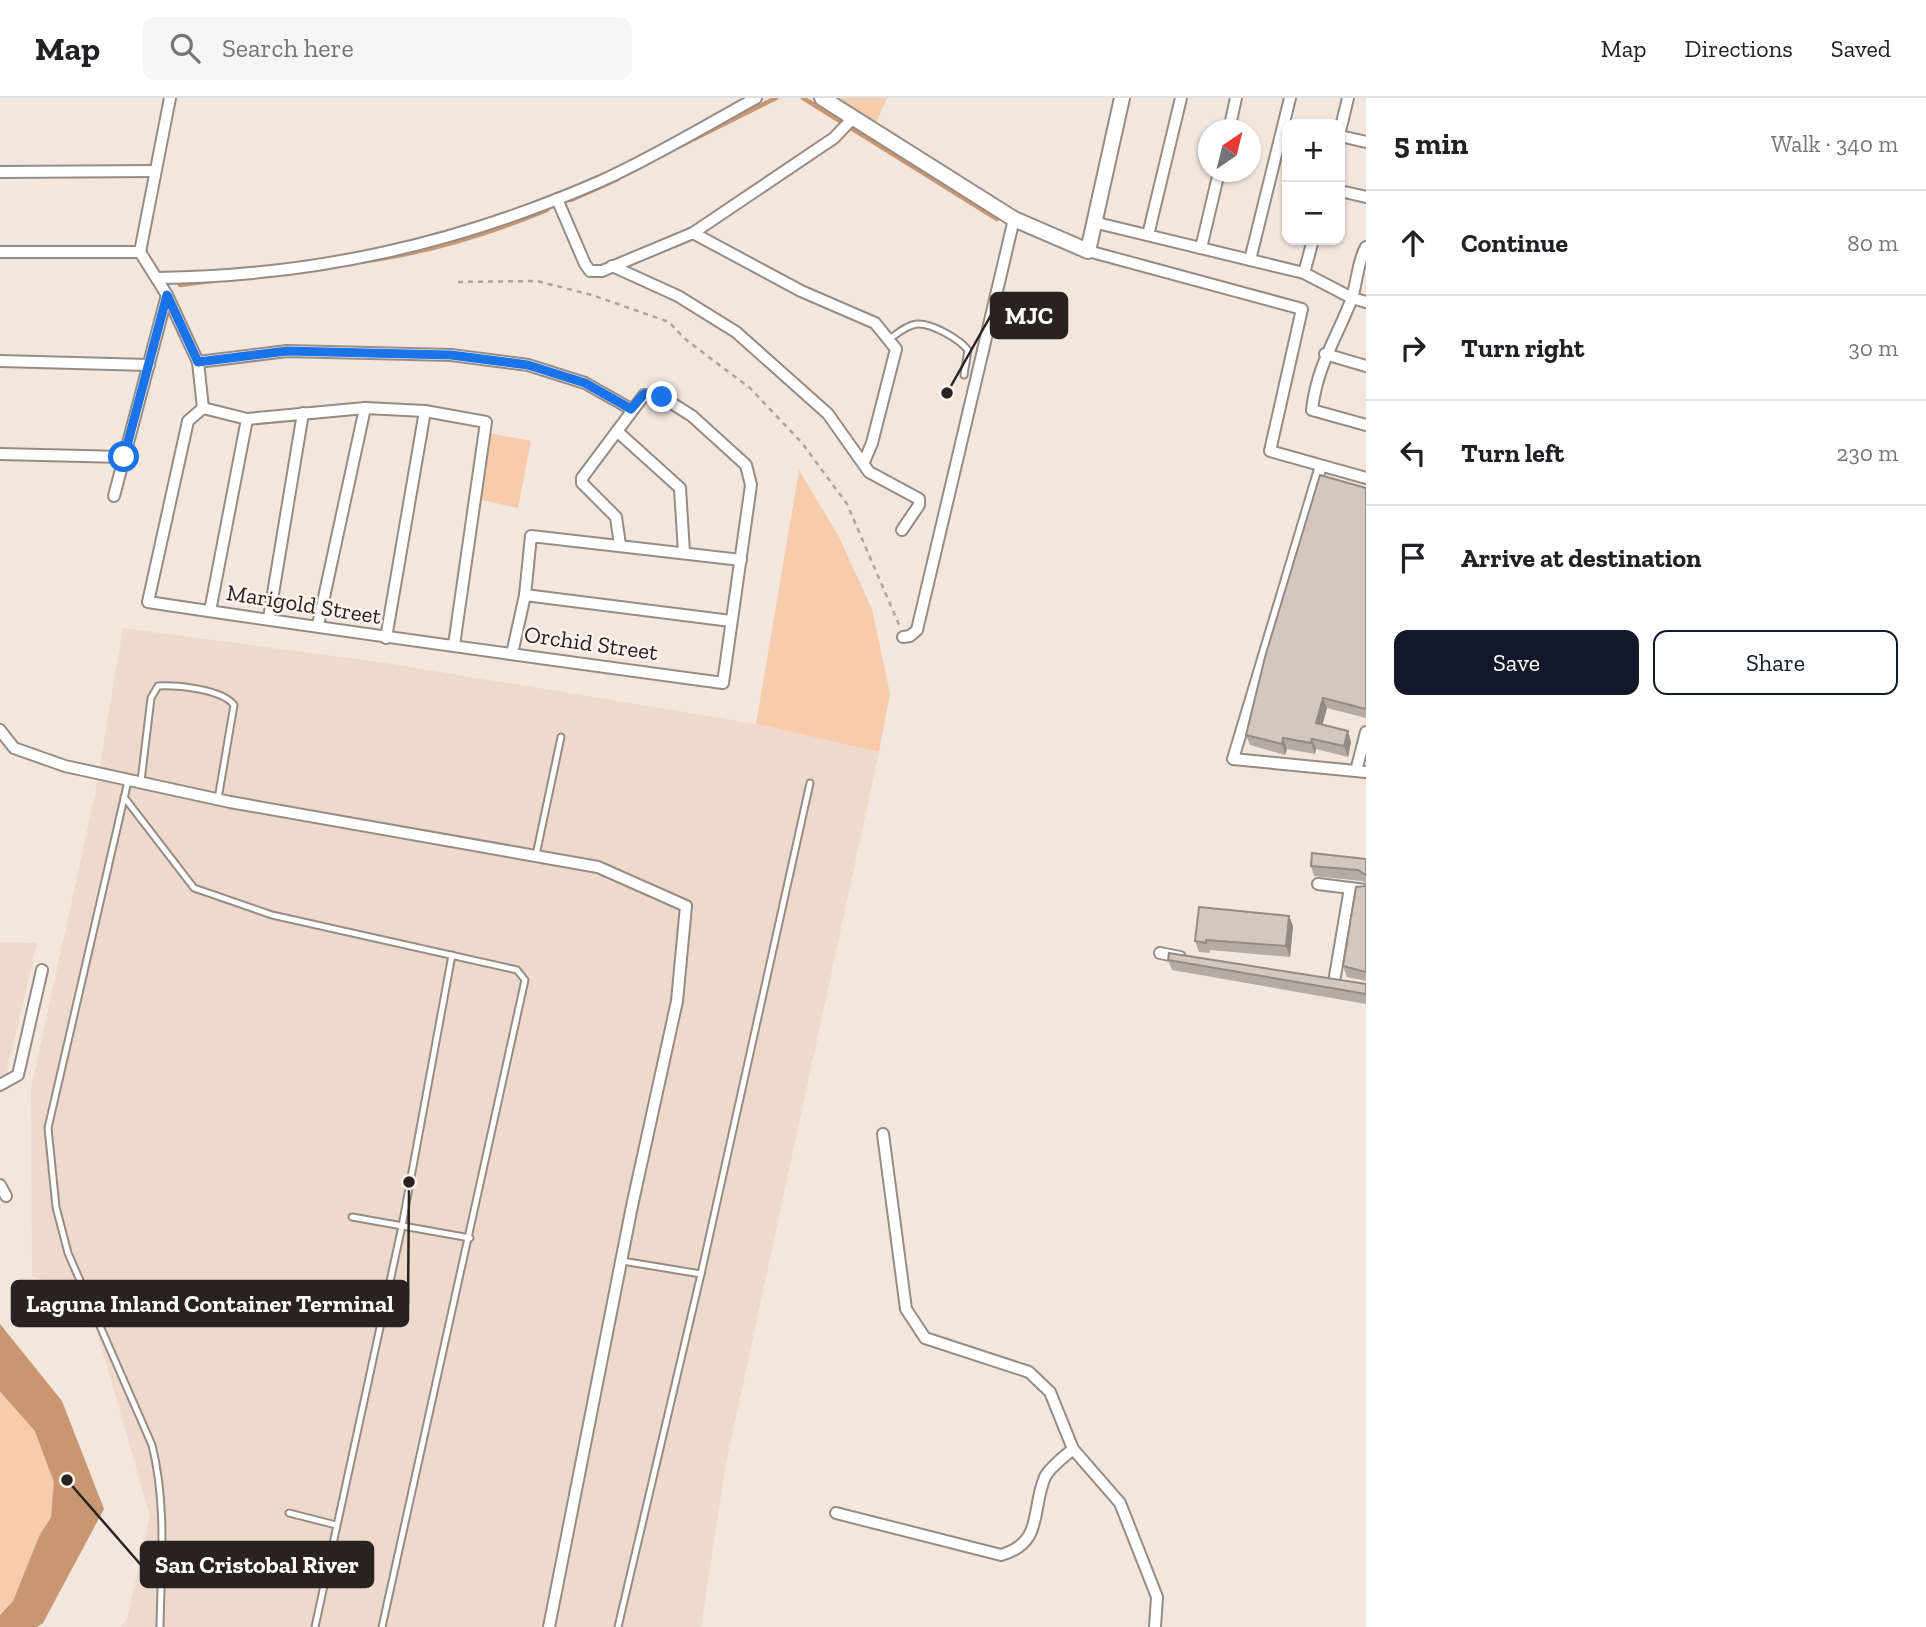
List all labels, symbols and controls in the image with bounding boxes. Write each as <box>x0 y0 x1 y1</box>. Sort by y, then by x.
search box <box>142 17 632 80</box>
text: Map <box>35 29 100 68</box>
icon: search <box>166 29 204 67</box>
text: Search here <box>222 32 354 64</box>
text: Map <box>1601 34 1647 63</box>
text: Directions <box>1685 34 1793 63</box>
text: Saved <box>1831 34 1891 63</box>
north arrow <box>1198 119 1261 182</box>
map controls <box>1282 119 1345 245</box>
button: + <box>1282 119 1345 182</box>
text: 5 min <box>1394 126 1468 162</box>
text: Walk · 340 m <box>1771 130 1898 158</box>
button: − <box>1282 182 1345 245</box>
icon: ahead <box>1394 224 1432 262</box>
text: Continue <box>1461 227 1568 259</box>
text: 80 m <box>1847 229 1898 257</box>
callout: MJC <box>991 293 1067 338</box>
text: MJC <box>1005 301 1053 330</box>
icon: right <box>1394 329 1432 367</box>
text: Turn right <box>1461 332 1584 364</box>
text: 30 m <box>1848 334 1898 362</box>
route end <box>646 381 677 412</box>
icon: left <box>1394 434 1432 472</box>
text: Turn left <box>1461 437 1564 469</box>
text: 230 m <box>1837 439 1898 467</box>
route start <box>108 441 139 472</box>
icon: arrive <box>1394 539 1432 577</box>
text: Arrive at destination <box>1461 542 1701 574</box>
street label: Marigold Street <box>225 578 384 630</box>
street label: Orchid Street <box>522 620 660 666</box>
button: Save <box>1394 630 1639 695</box>
button: Share <box>1653 630 1898 695</box>
callout: Laguna Inland Container Terminal <box>12 1281 408 1326</box>
text: Laguna Inland Container Terminal <box>26 1289 394 1318</box>
callout: San Cristobal River <box>141 1542 373 1587</box>
text: San Cristobal River <box>155 1550 359 1579</box>

